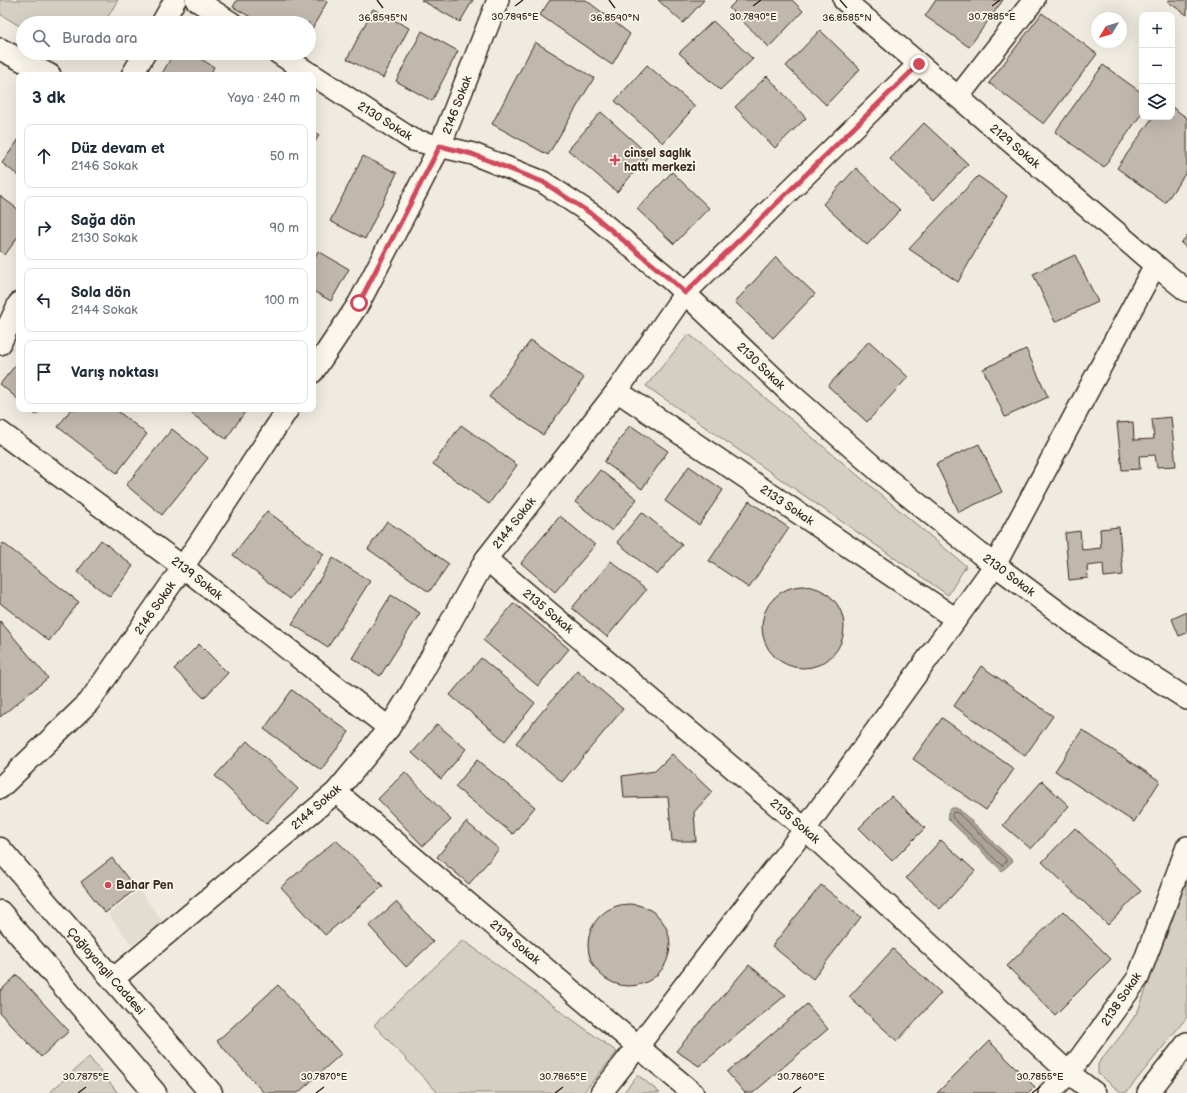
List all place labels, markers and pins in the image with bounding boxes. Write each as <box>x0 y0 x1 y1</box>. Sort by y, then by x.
place label: cinsel saglık hattı merkezi <box>624 146 695 175</box>
marker: cinsel saglık hattı merkezi <box>609 154 621 166</box>
place label: Bahar Pen <box>116 878 174 893</box>
marker: Bahar Pen <box>103 880 113 890</box>

